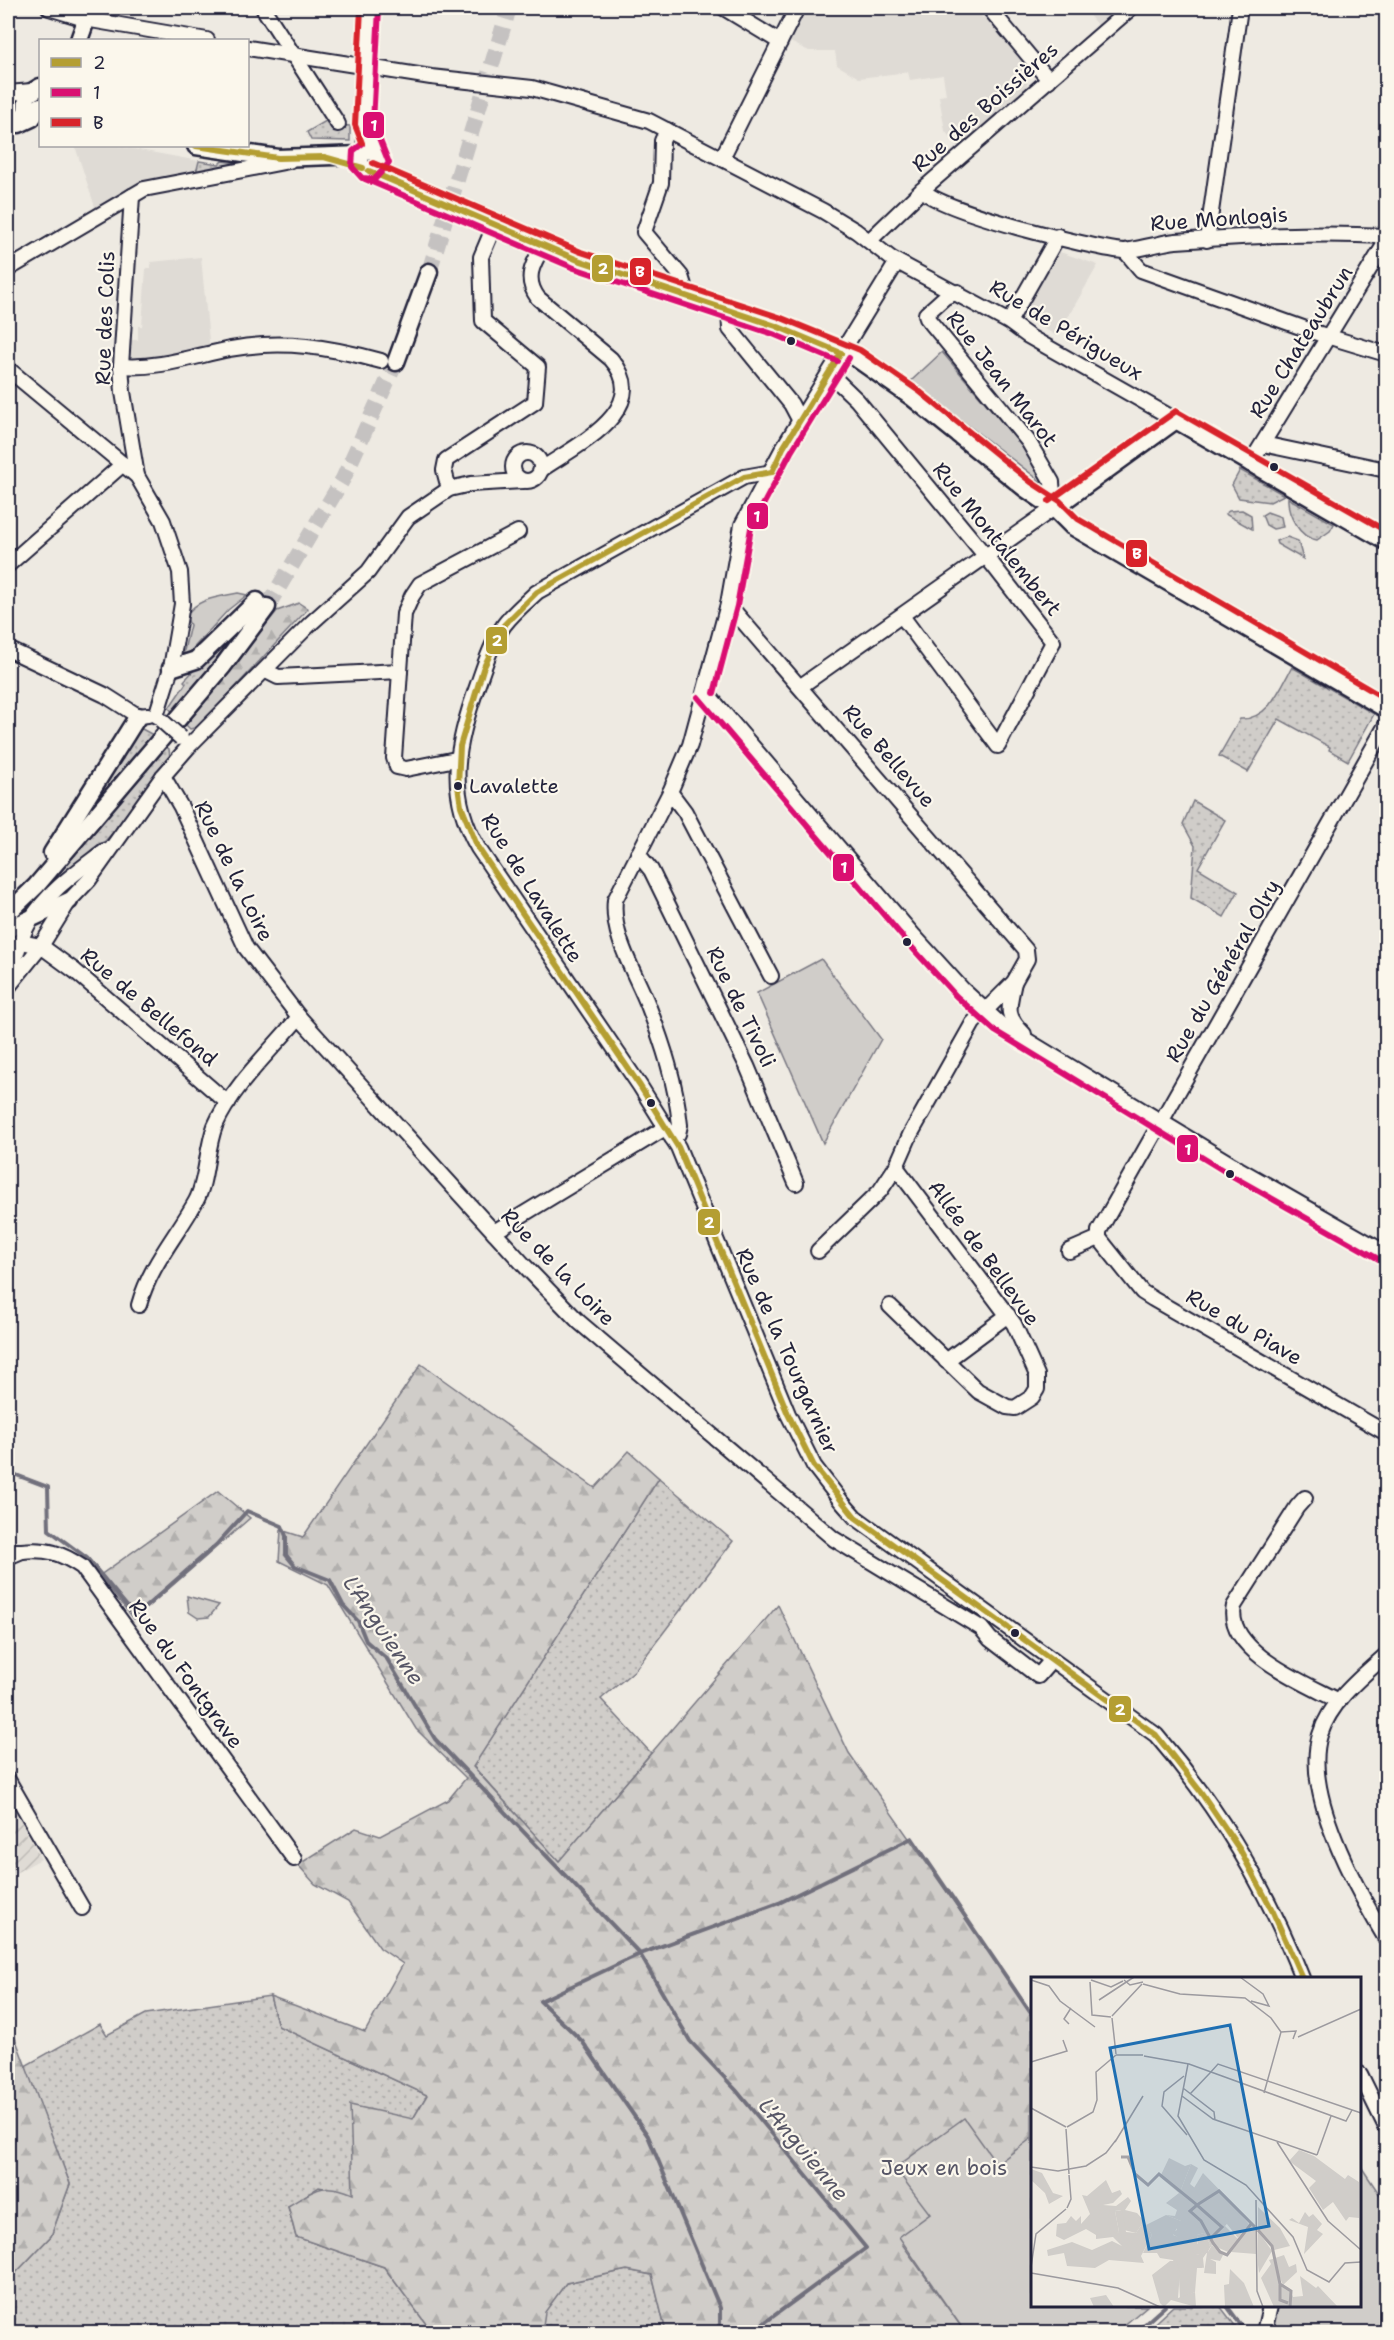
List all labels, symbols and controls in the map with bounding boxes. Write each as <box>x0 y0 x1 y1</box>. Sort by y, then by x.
street label: Rue des Boissières <box>906 36 1064 178</box>
legend <box>39 39 249 147</box>
text: 2 <box>93 51 106 75</box>
text: 1 <box>93 81 101 105</box>
text: B <box>93 111 104 135</box>
line badge: 1 <box>362 111 385 139</box>
text: 1 <box>370 115 378 136</box>
street label: Rue Monlogis <box>1149 200 1289 238</box>
street label: Rue des Colis <box>89 250 121 386</box>
line badge: 2 <box>591 254 614 283</box>
line badge: B <box>629 257 652 286</box>
text: 2 <box>597 258 609 279</box>
street label: Rue Chateaubrun <box>1243 260 1359 423</box>
text: B <box>635 261 645 282</box>
street label: Rue de Périgueux <box>984 273 1148 387</box>
street label: Rue Jean Marot <box>940 305 1064 453</box>
unlabelled marker <box>785 335 797 347</box>
street label: Rue Montalembert <box>926 456 1068 622</box>
unlabelled marker <box>1268 461 1280 473</box>
line badge: 1 <box>746 502 769 530</box>
text: 1 <box>753 506 761 527</box>
line badge: B <box>1125 539 1148 568</box>
text: B <box>1132 543 1142 564</box>
line badge: 2 <box>485 626 508 655</box>
text: 2 <box>491 630 503 651</box>
street label: Rue Bellevue <box>836 698 942 814</box>
place label: Lavalette <box>469 773 559 799</box>
marker: Lavalette <box>452 780 464 792</box>
street label: Rue de la Loire <box>188 796 280 946</box>
street label: Rue de Lavalette <box>475 808 589 968</box>
line badge: 1 <box>832 853 855 882</box>
text: 1 <box>840 857 848 878</box>
street label: Rue du Général Olry <box>1159 874 1287 1068</box>
unlabelled marker <box>901 936 913 948</box>
street label: Rue de Bellefond <box>75 941 223 1073</box>
street label: Rue de Tivoli <box>700 942 782 1072</box>
unlabelled marker <box>645 1097 657 1109</box>
line badge: 1 <box>1176 1134 1199 1163</box>
text: 1 <box>1184 1139 1192 1160</box>
unlabelled marker <box>1224 1168 1236 1180</box>
street label: Allée de Bellevue <box>922 1175 1046 1331</box>
street label: Rue de la Loire <box>495 1202 621 1332</box>
line badge: 2 <box>697 1208 721 1236</box>
text: 2 <box>703 1212 715 1233</box>
street label: Rue de la Tourgarnier <box>729 1244 845 1458</box>
street label: Rue du Piave <box>1181 1282 1307 1372</box>
water label: L'Anguienne <box>336 1570 431 1691</box>
street label: Rue du Fontgrave <box>122 1594 250 1754</box>
unlabelled marker <box>1009 1627 1021 1639</box>
line badge: 2 <box>1108 1695 1132 1723</box>
text: 2 <box>1114 1699 1126 1720</box>
inset map <box>1031 1977 1361 2307</box>
water label: L'Anguienne <box>752 2092 855 2207</box>
park label: Jeux en bois <box>881 2154 1007 2182</box>

